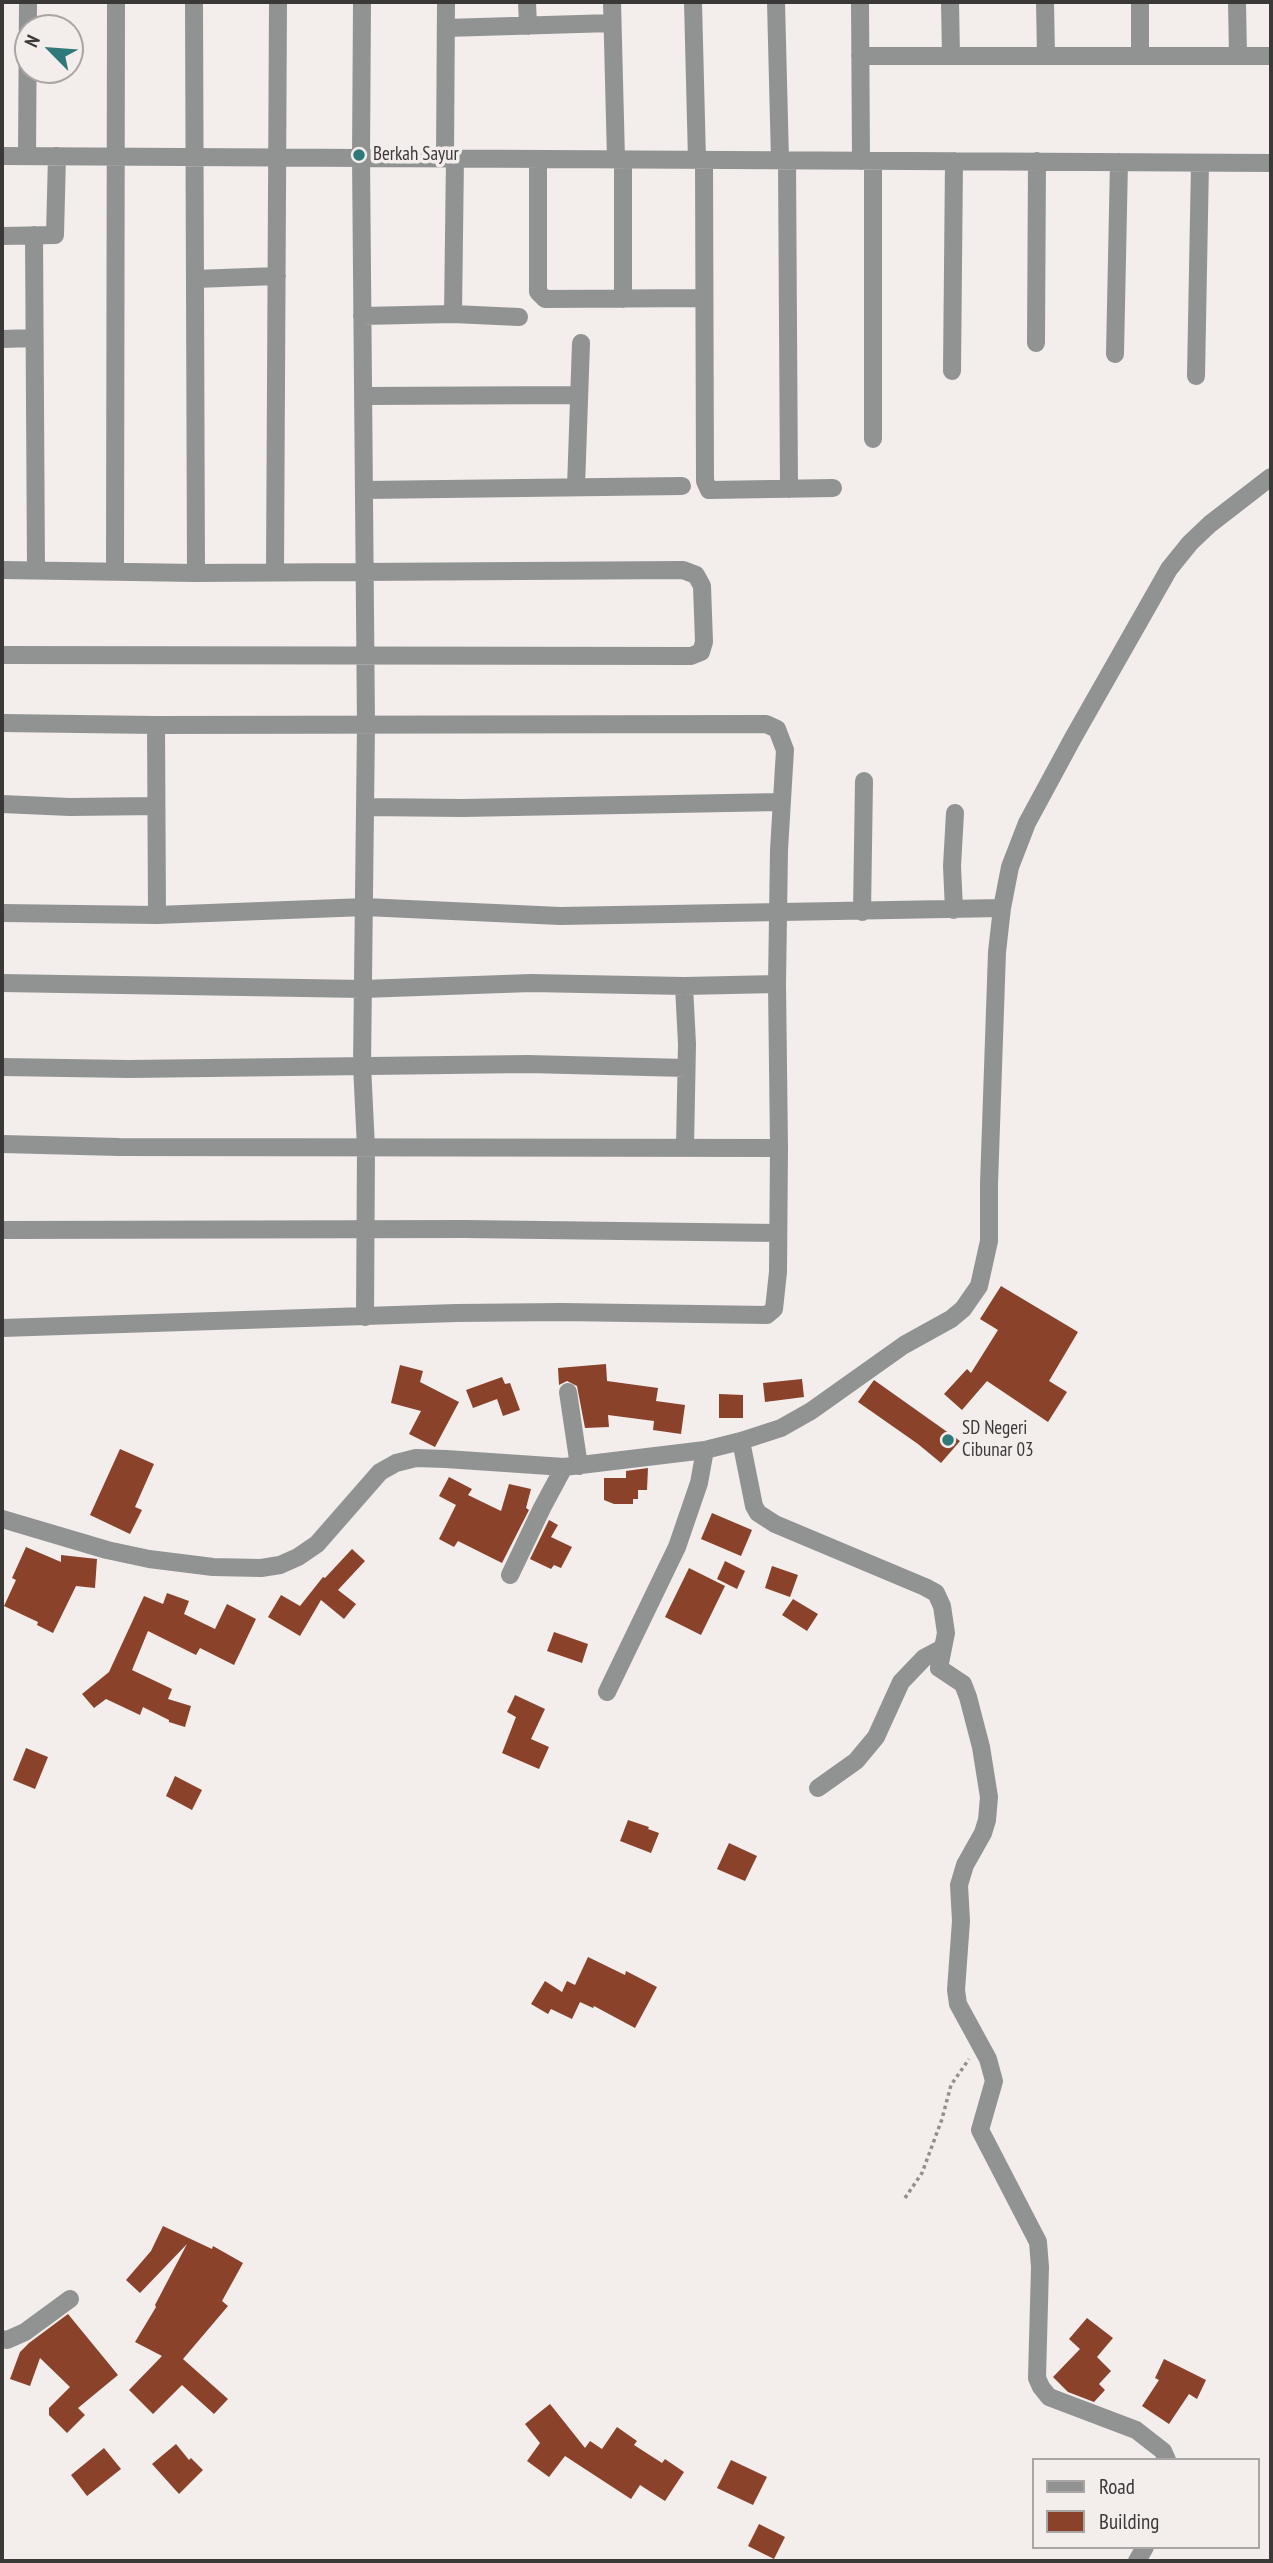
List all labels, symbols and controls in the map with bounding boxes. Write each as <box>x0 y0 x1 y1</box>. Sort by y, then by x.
north arrow <box>14 14 84 84</box>
text: N <box>19 31 45 51</box>
place label: Berkah Sayur <box>373 144 459 166</box>
marker: Berkah Sayur <box>351 147 367 163</box>
place label: SD Negeri Cibunar 03 <box>962 1418 1034 1462</box>
marker: SD Negeri Cibunar 03 <box>940 1432 956 1448</box>
legend <box>1032 2458 1259 2549</box>
text: Road <box>1099 2473 1135 2500</box>
text: Building <box>1099 2508 1159 2535</box>

